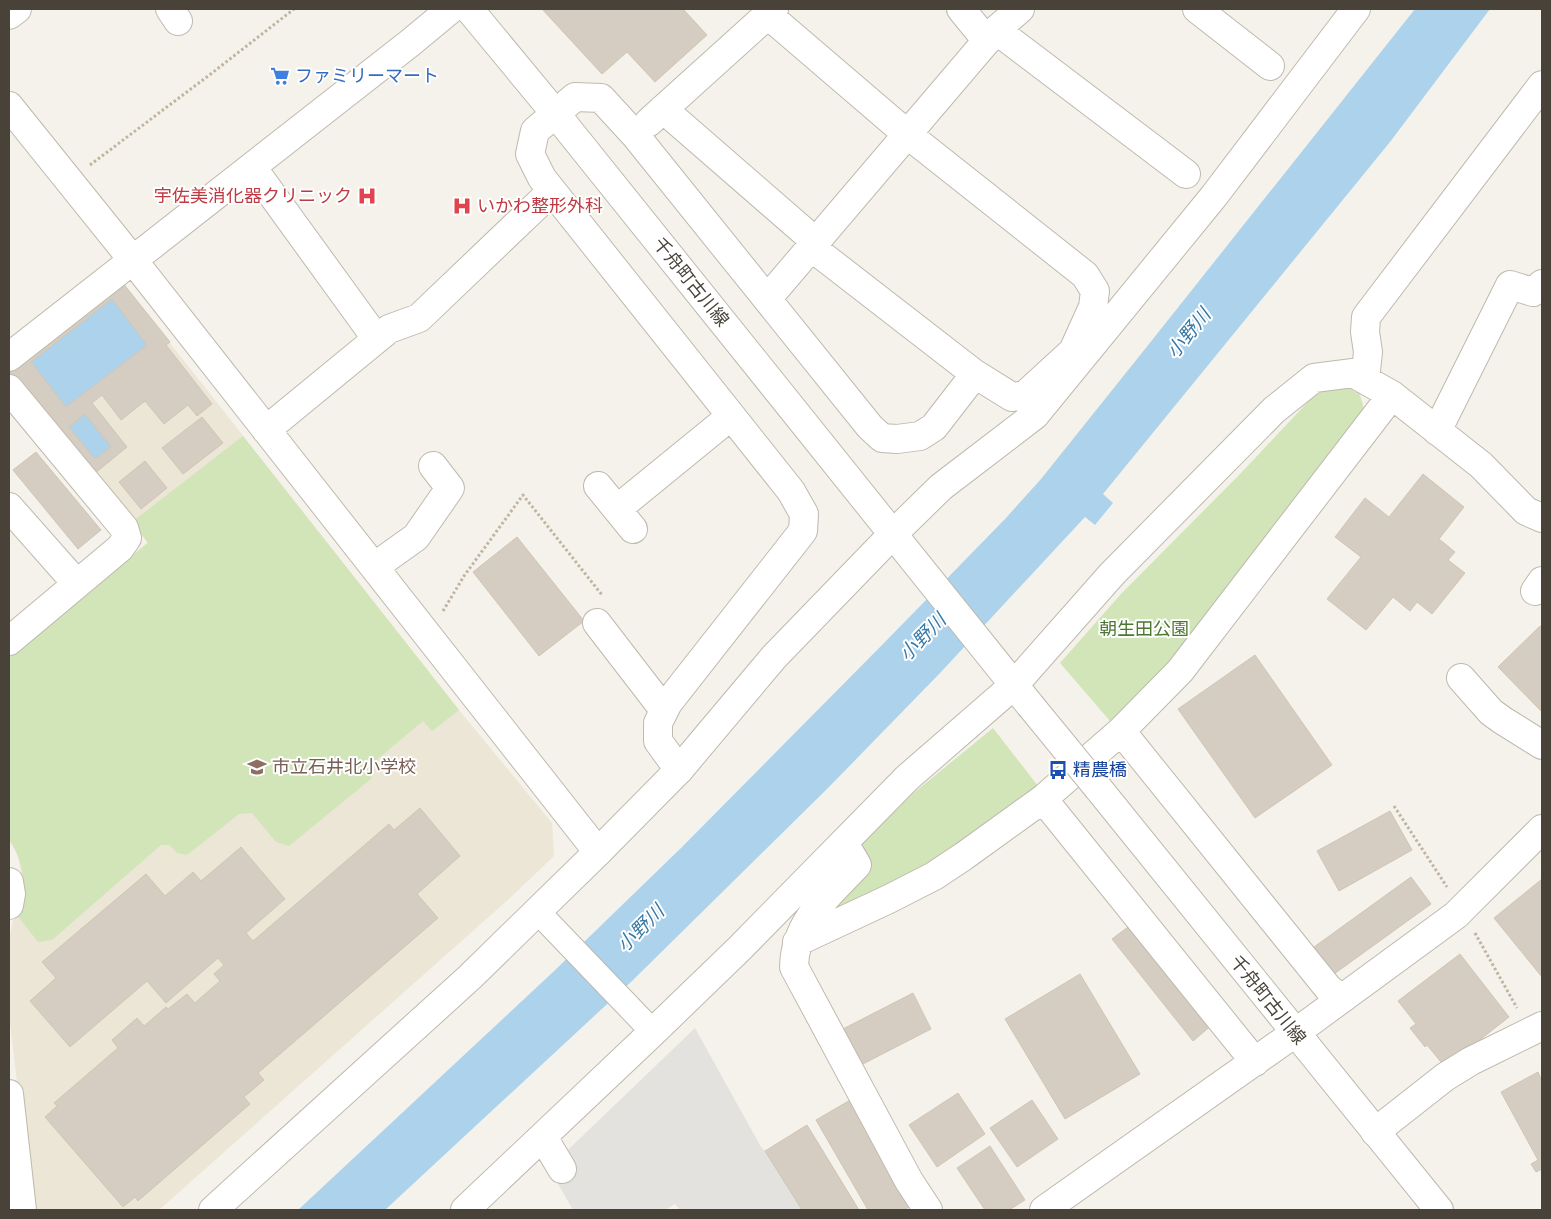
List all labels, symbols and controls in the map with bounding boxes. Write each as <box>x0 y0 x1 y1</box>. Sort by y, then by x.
supermarket icon: ファミリーマート <box>269 65 291 87</box>
place label: ファミリーマート <box>295 66 439 86</box>
hospital icon: 宇佐美消化器クリニック <box>356 185 378 207</box>
place label: 宇佐美消化器クリニック <box>154 186 352 206</box>
hospital icon: いかわ整形外科 <box>451 195 473 217</box>
place label: いかわ整形外科 <box>477 196 603 216</box>
street label: 千舟町古川線 <box>649 234 733 330</box>
water label: 小野川 <box>1162 303 1216 362</box>
water label: 小野川 <box>895 608 951 665</box>
park label: 朝生田公園 <box>1099 619 1189 639</box>
school or university icon: 市立石井北小学校 <box>246 756 268 778</box>
place label: 市立石井北小学校 <box>272 757 416 777</box>
bus stop icon: 精農橋 <box>1047 759 1069 781</box>
place label: 精農橋 <box>1073 760 1127 780</box>
water label: 小野川 <box>613 899 669 956</box>
street label: 千舟町古川線 <box>1226 952 1310 1048</box>

